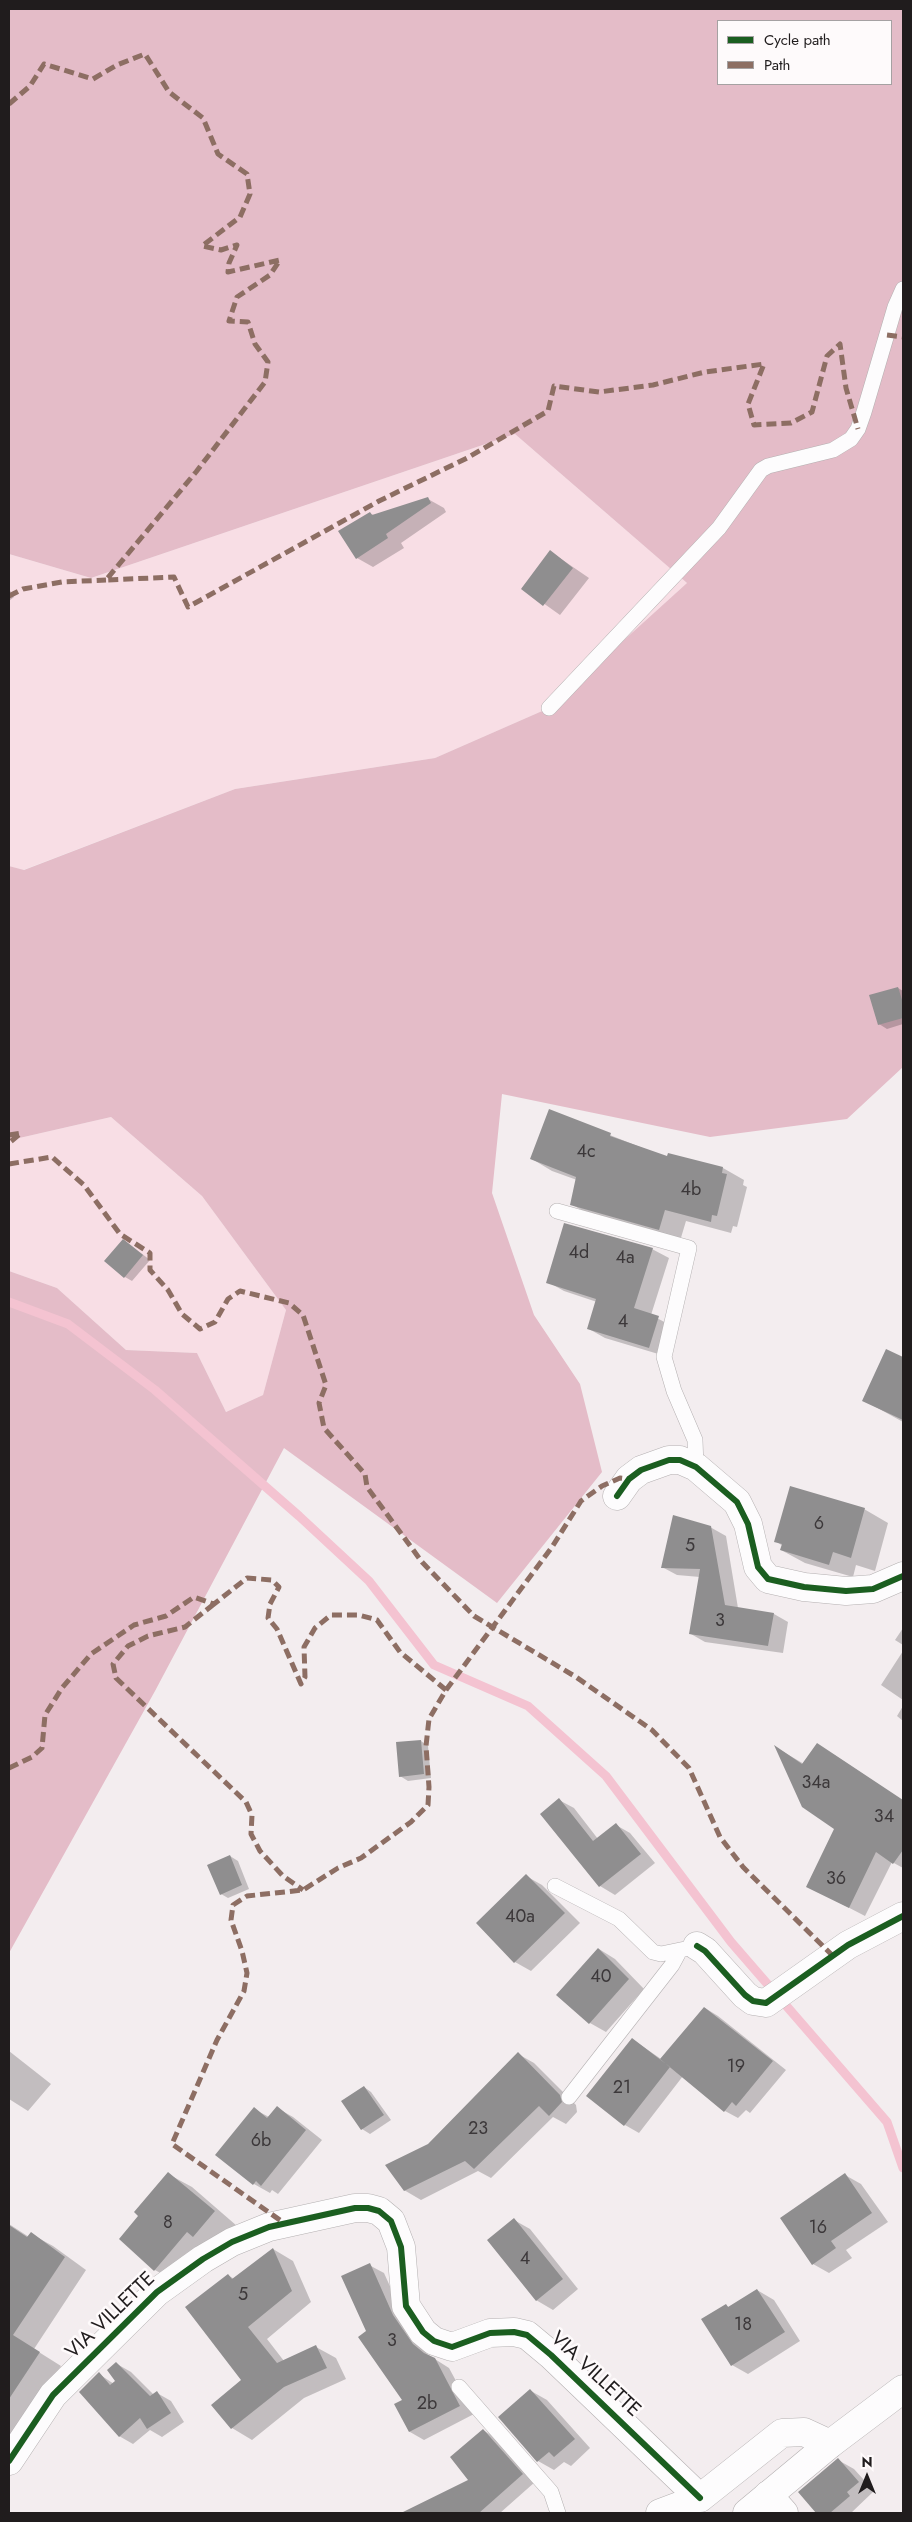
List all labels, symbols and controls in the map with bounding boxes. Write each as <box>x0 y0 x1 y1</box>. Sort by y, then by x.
legend <box>717 20 892 85</box>
text: Cycle path <box>764 29 831 51</box>
text: Path <box>764 54 790 76</box>
house number: 4c <box>576 1142 596 1164</box>
house number: 4b <box>681 1180 701 1202</box>
house number: 4d <box>569 1243 589 1265</box>
house number: 4a <box>615 1248 635 1270</box>
house number: 4 <box>618 1312 628 1334</box>
house number: 6 <box>814 1514 824 1536</box>
house number: 5 <box>685 1536 695 1558</box>
house number: 3 <box>715 1611 725 1633</box>
house number: 34a <box>802 1773 830 1795</box>
house number: 34 <box>874 1807 894 1829</box>
house number: 36 <box>826 1869 846 1891</box>
house number: 40a <box>505 1907 535 1929</box>
house number: 40 <box>590 1967 612 1989</box>
house number: 19 <box>727 2057 745 2079</box>
house number: 21 <box>613 2078 631 2100</box>
house number: 23 <box>468 2119 488 2141</box>
house number: 6b <box>251 2131 271 2153</box>
house number: 8 <box>163 2213 173 2235</box>
house number: 16 <box>809 2218 827 2240</box>
house number: 4 <box>520 2249 530 2271</box>
street label: VIA VILLETTE <box>61 2268 161 2364</box>
house number: 5 <box>238 2285 248 2307</box>
house number: 18 <box>734 2315 752 2337</box>
street label: VIA VILLETTE <box>545 2327 645 2423</box>
house number: 3 <box>387 2331 397 2353</box>
house number: 2b <box>417 2394 437 2416</box>
north arrow <box>842 2452 892 2502</box>
text: N <box>861 2452 873 2472</box>

